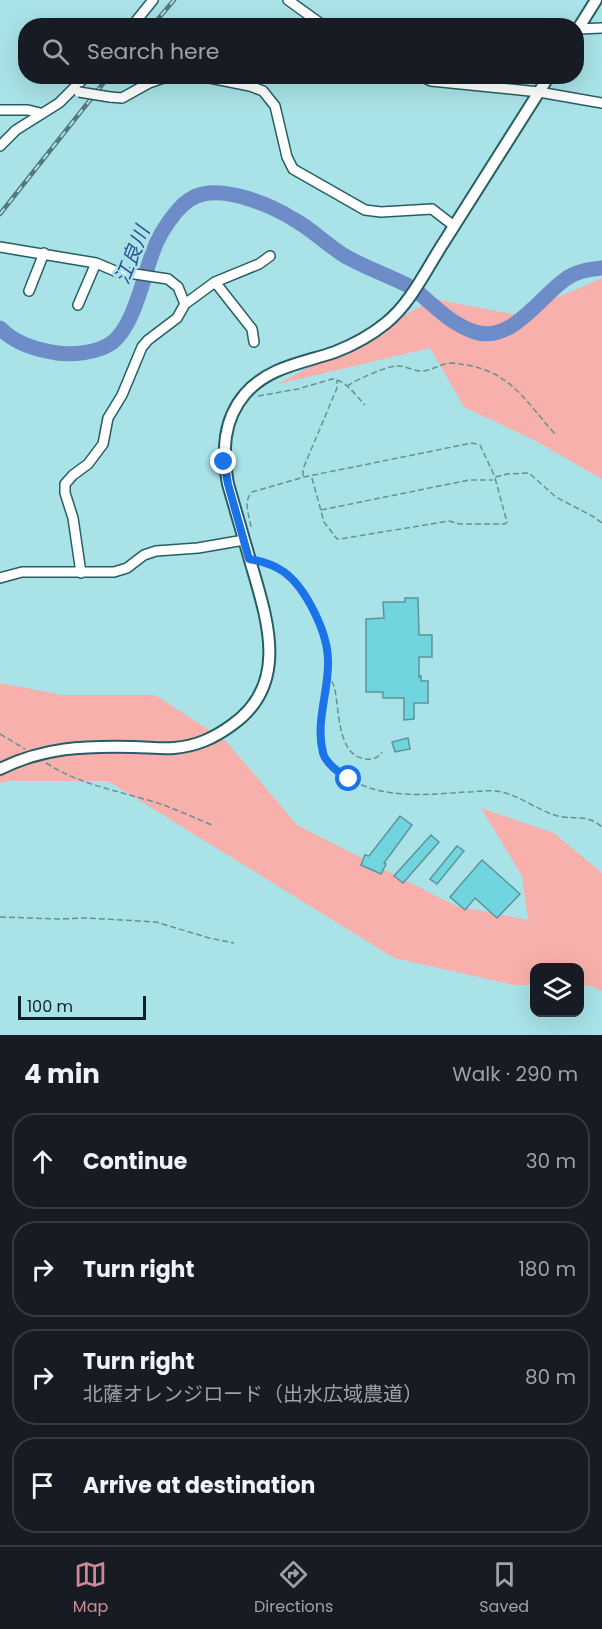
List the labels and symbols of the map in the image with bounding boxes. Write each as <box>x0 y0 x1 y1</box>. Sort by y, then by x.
water label: 江良川 <box>108 220 157 288</box>
route end <box>210 448 236 474</box>
route start <box>335 765 361 791</box>
scale bar <box>18 993 146 1020</box>

